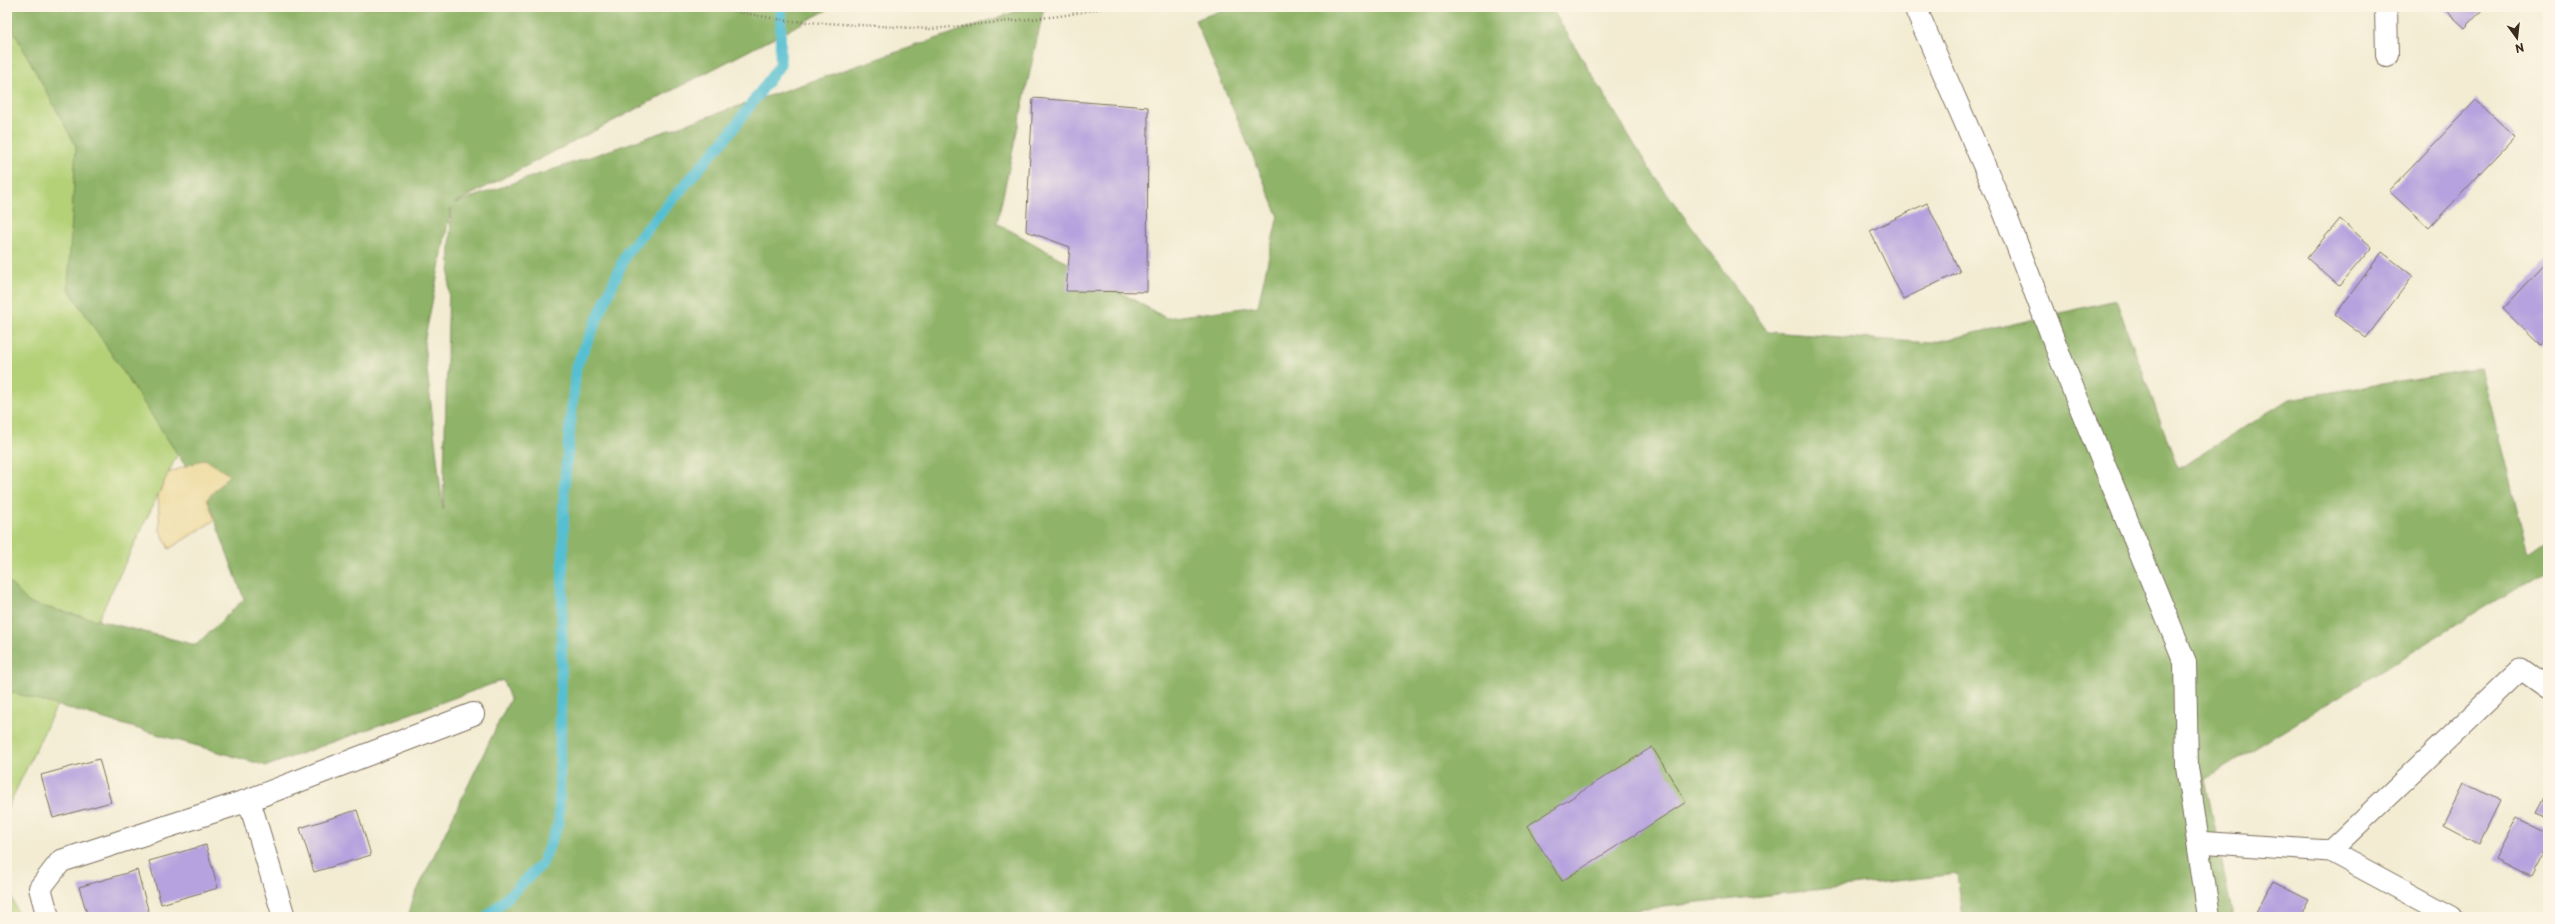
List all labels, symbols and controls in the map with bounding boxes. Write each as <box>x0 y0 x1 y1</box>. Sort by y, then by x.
north arrow <box>2497 18 2537 58</box>
text: N <box>2513 39 2526 58</box>

